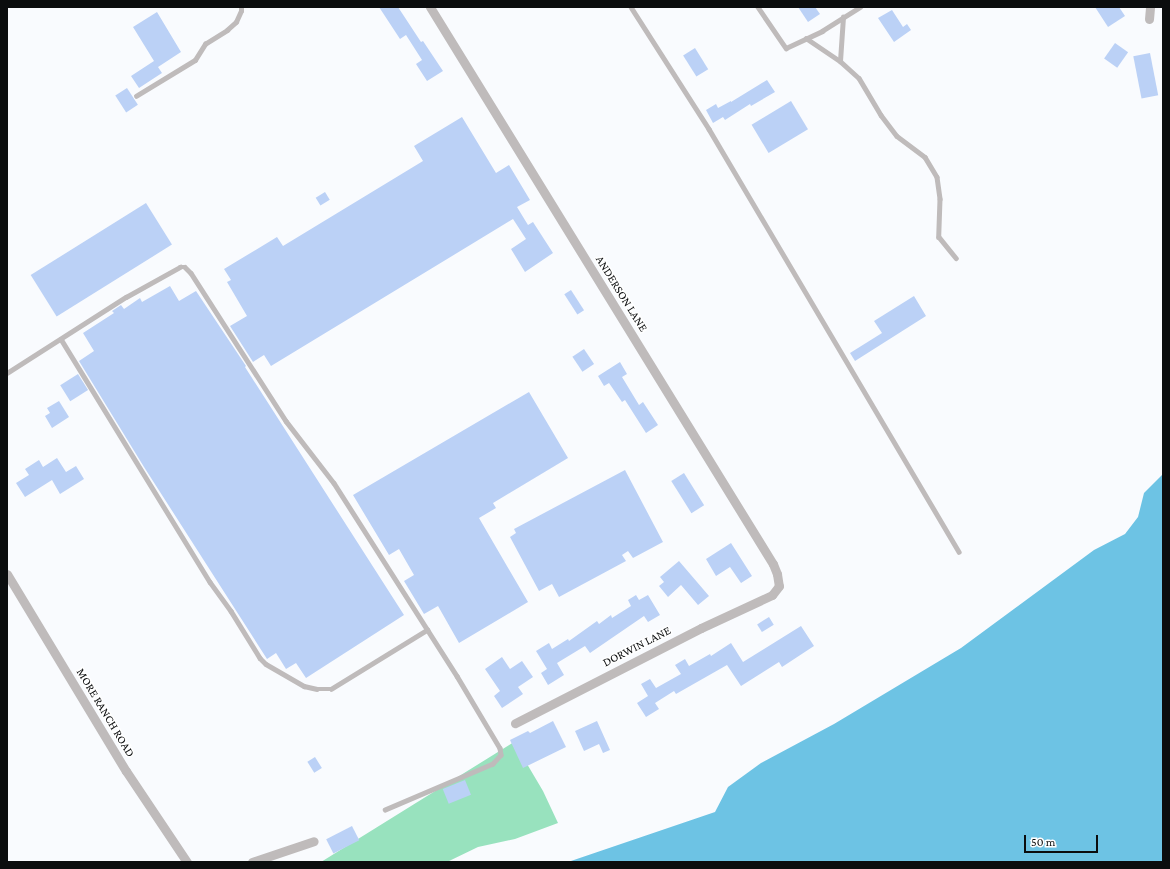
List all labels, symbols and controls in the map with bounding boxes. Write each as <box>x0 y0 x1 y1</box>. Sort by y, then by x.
street label: ANDERSON LANE <box>592 253 650 335</box>
street label: DORWIN LANE <box>601 624 673 670</box>
street label: MORE RANCH ROAD <box>73 666 137 760</box>
scale bar <box>1026 827 1100 853</box>
text: 50 m <box>1031 835 1055 849</box>

